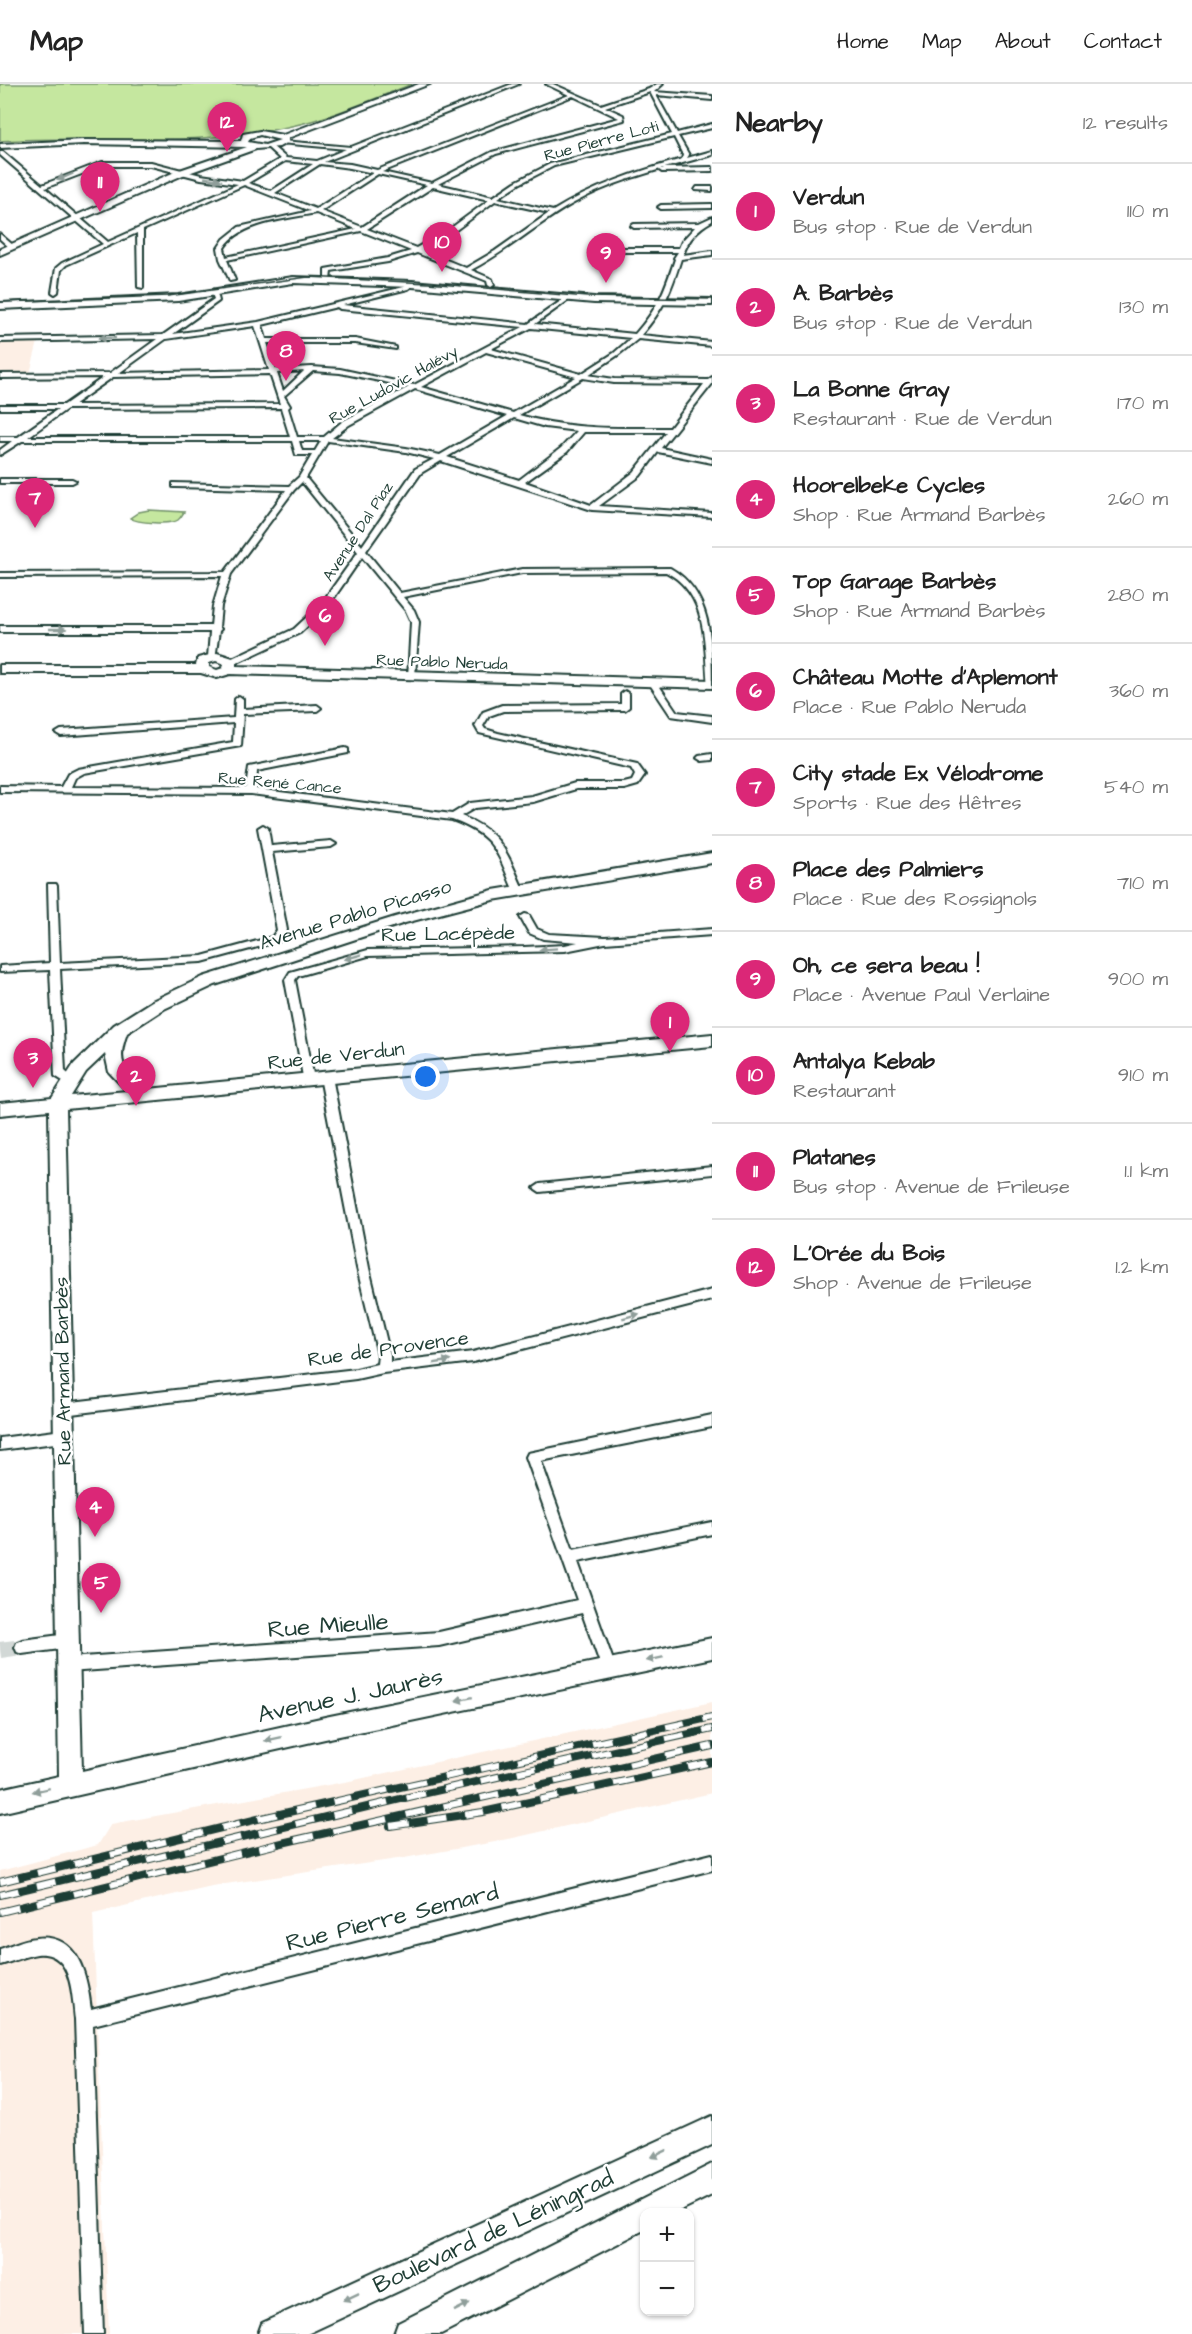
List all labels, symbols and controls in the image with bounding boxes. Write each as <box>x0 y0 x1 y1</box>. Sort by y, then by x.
text: Map <box>30 22 83 61</box>
text: Home <box>837 27 889 56</box>
text: Map <box>922 27 962 56</box>
text: About <box>995 27 1051 56</box>
text: Contact <box>1084 27 1162 56</box>
pin: 12 <box>208 103 246 152</box>
text: Nearby <box>736 105 823 141</box>
text: 12 results <box>1083 109 1168 137</box>
street label: Rue Pierre Loti <box>542 115 661 167</box>
pin: 11 <box>80 162 120 212</box>
one-way arrow <box>56 172 74 182</box>
one-way arrow <box>204 174 223 183</box>
text: Verdun <box>793 182 864 213</box>
text: 1 <box>754 197 757 225</box>
text: 110 m <box>1127 197 1168 225</box>
text: Bus stop · Rue de Verdun <box>793 213 1032 241</box>
pin: 10 <box>422 222 462 272</box>
pin: 9 <box>586 234 626 283</box>
text: A. Barbès <box>793 278 893 309</box>
text: 2 <box>750 293 761 321</box>
text: 130 m <box>1119 293 1168 321</box>
text: Bus stop · Rue de Verdun <box>793 309 1032 337</box>
pin: 8 <box>266 332 306 381</box>
one-way arrow <box>97 333 116 343</box>
street label: Rue Ludovic Halévy <box>325 340 463 430</box>
text: La Bonne Gray <box>793 374 950 405</box>
text: 3 <box>750 389 761 417</box>
text: 170 m <box>1117 389 1168 417</box>
text: Restaurant · Rue de Verdun <box>793 405 1052 433</box>
text: Hoorelbeke Cycles <box>793 470 985 501</box>
street label: Avenue Dal Piaz <box>317 477 398 586</box>
pin: 7 <box>15 478 54 528</box>
text: 4 <box>749 485 762 513</box>
text: 260 m <box>1108 485 1168 513</box>
text: Shop · Rue Armand Barbès <box>793 501 1046 529</box>
text: Top Garage Barbès <box>793 566 996 597</box>
text: 5 <box>748 581 763 609</box>
text: 280 m <box>1107 581 1168 609</box>
pin: 6 <box>306 596 344 646</box>
text: Shop · Rue Armand Barbès <box>793 597 1046 625</box>
one-way arrow <box>49 624 68 634</box>
street label: Rue Pablo Neruda <box>376 649 508 675</box>
text: Château Motte d'Aplemont <box>793 662 1058 693</box>
text: 6 <box>749 677 762 705</box>
text: 360 m <box>1109 677 1168 705</box>
text: Place · Rue Pablo Neruda <box>793 693 1026 721</box>
text: City stade Ex Vélodrome <box>793 758 1043 789</box>
street label: Rue René Cance <box>217 767 343 799</box>
text: 7 <box>749 773 762 801</box>
text: 540 m <box>1104 773 1168 801</box>
text: Sports · Rue des Hêtres <box>793 789 1022 817</box>
text: Place des Palmiers <box>793 854 984 885</box>
text: 8 <box>749 869 762 897</box>
text: 710 m <box>1117 869 1168 897</box>
street label: Avenue Pablo Picasso <box>256 872 455 958</box>
text: Place · Rue des Rossignols <box>793 885 1037 913</box>
street label: Rue Lacépède <box>381 919 515 949</box>
one-way arrow <box>538 944 557 954</box>
text: Oh, ce sera beau ! <box>793 950 979 981</box>
one-way arrow <box>344 953 362 962</box>
text: 9 <box>750 965 761 993</box>
text: 900 m <box>1108 965 1168 993</box>
text: Place · Avenue Paul Verlaine <box>793 981 1050 1009</box>
pin: 1 <box>650 1002 690 1052</box>
street label: Rue de Verdun <box>266 1035 406 1077</box>
pin: 3 <box>14 1038 52 1088</box>
text: Antalya Kebab <box>793 1046 935 1077</box>
pin: 2 <box>116 1056 156 1106</box>
text: 10 <box>748 1061 763 1089</box>
text: 910 m <box>1118 1061 1168 1089</box>
your location <box>411 1062 440 1091</box>
text: Restaurant <box>793 1077 896 1105</box>
text: Platanes <box>793 1142 876 1173</box>
text: 11 <box>753 1157 758 1185</box>
text: 1.1 km <box>1124 1157 1168 1185</box>
text: Bus stop · Avenue de Frileuse <box>793 1173 1070 1201</box>
text: L'Orée du Bois <box>793 1238 945 1269</box>
text: 12 <box>748 1253 763 1281</box>
text: 1.2 km <box>1115 1253 1168 1281</box>
text: Shop · Avenue de Frileuse <box>793 1269 1032 1297</box>
street label: Rue Armand Barbès <box>47 1276 79 1466</box>
one-way arrow <box>622 1310 640 1320</box>
street label: Rue de Provence <box>306 1324 470 1374</box>
one-way arrow <box>432 1357 451 1366</box>
pin: 4 <box>76 1488 115 1537</box>
pin: 5 <box>82 1564 120 1613</box>
street label: Rue Mieulle <box>266 1605 390 1647</box>
one-way arrow <box>645 1655 664 1665</box>
street label: Avenue J. Jaurès <box>254 1660 446 1732</box>
one-way arrow <box>454 1695 473 1704</box>
one-way arrow <box>263 1735 282 1744</box>
one-way arrow <box>32 1785 51 1795</box>
street label: Rue Pierre Semard <box>282 1875 502 1961</box>
one-way arrow <box>649 2149 667 2159</box>
street label: Boulevard de Léningrad <box>368 2161 620 2303</box>
map controls <box>640 2208 694 2316</box>
button: + <box>640 2208 694 2262</box>
button: − <box>640 2262 694 2316</box>
one-way arrow <box>343 2293 360 2302</box>
one-way arrow <box>453 2303 470 2312</box>

